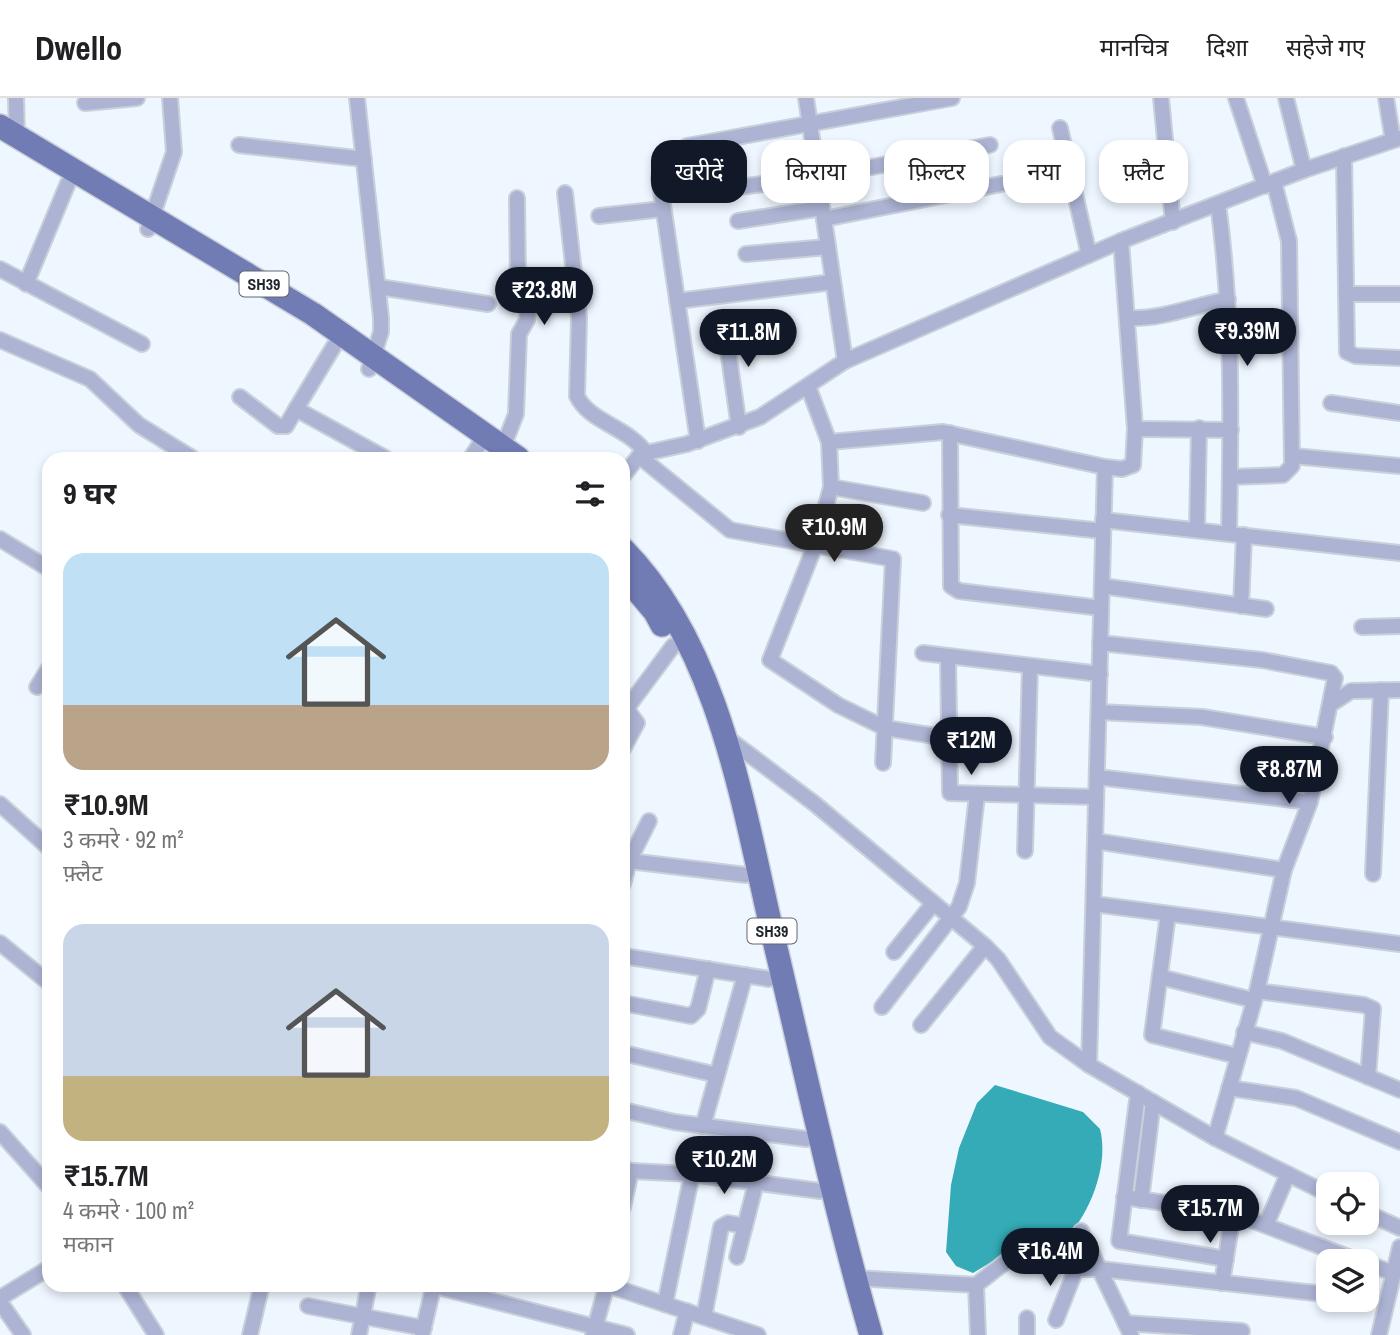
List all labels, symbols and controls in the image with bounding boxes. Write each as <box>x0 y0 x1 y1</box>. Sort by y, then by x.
text: Dwello <box>35 26 122 70</box>
text: मानचित्र <box>1100 31 1168 63</box>
text: दिशा <box>1206 31 1248 63</box>
text: सहेजे गए <box>1286 31 1365 63</box>
chip: खरीदें <box>651 140 747 203</box>
chip: किराया <box>761 140 870 203</box>
chip: फ़िल्टर <box>884 140 989 203</box>
chip: नया <box>1003 140 1085 203</box>
chip: फ़्लैट <box>1099 140 1188 203</box>
pin: ₹23.8M <box>487 268 601 327</box>
road number: SH39 <box>240 272 288 296</box>
text: ₹23.8M <box>511 274 577 305</box>
pin: ₹9.39M <box>1190 308 1304 368</box>
pin: ₹11.8M <box>691 310 805 369</box>
text: ₹9.39M <box>1214 315 1280 346</box>
text: ₹11.8M <box>716 316 780 347</box>
text: 9 घर <box>63 473 116 513</box>
icon: filters <box>571 475 609 513</box>
pin: ₹10.9M <box>777 504 891 564</box>
text: ₹10.9M <box>801 511 867 542</box>
icon: home <box>273 599 399 725</box>
pin: ₹12M <box>930 718 1012 777</box>
text: ₹12M <box>946 724 996 755</box>
pin: ₹8.87M <box>1232 746 1346 806</box>
text: ₹8.87M <box>1256 753 1322 784</box>
text: ₹10.9M <box>63 784 149 824</box>
text: 3 कमरे · 92 m² <box>63 824 184 855</box>
text: फ़्लैट <box>63 857 103 888</box>
road number: SH39 <box>748 918 796 944</box>
icon: home <box>273 970 399 1096</box>
pin: ₹10.2M <box>667 1136 781 1196</box>
text: ₹10.2M <box>691 1143 757 1174</box>
text: ₹15.7M <box>63 1155 149 1195</box>
map controls <box>1316 1172 1379 1312</box>
button: locate <box>1316 1172 1379 1235</box>
pin: ₹15.7M <box>1153 1186 1267 1245</box>
text: ₹15.7M <box>1177 1192 1243 1223</box>
text: 4 कमरे · 100 m² <box>63 1195 194 1226</box>
text: मकान <box>63 1228 113 1259</box>
pin: ₹16.4M <box>993 1228 1107 1288</box>
text: ₹16.4M <box>1017 1235 1083 1266</box>
button: layers <box>1316 1249 1379 1312</box>

